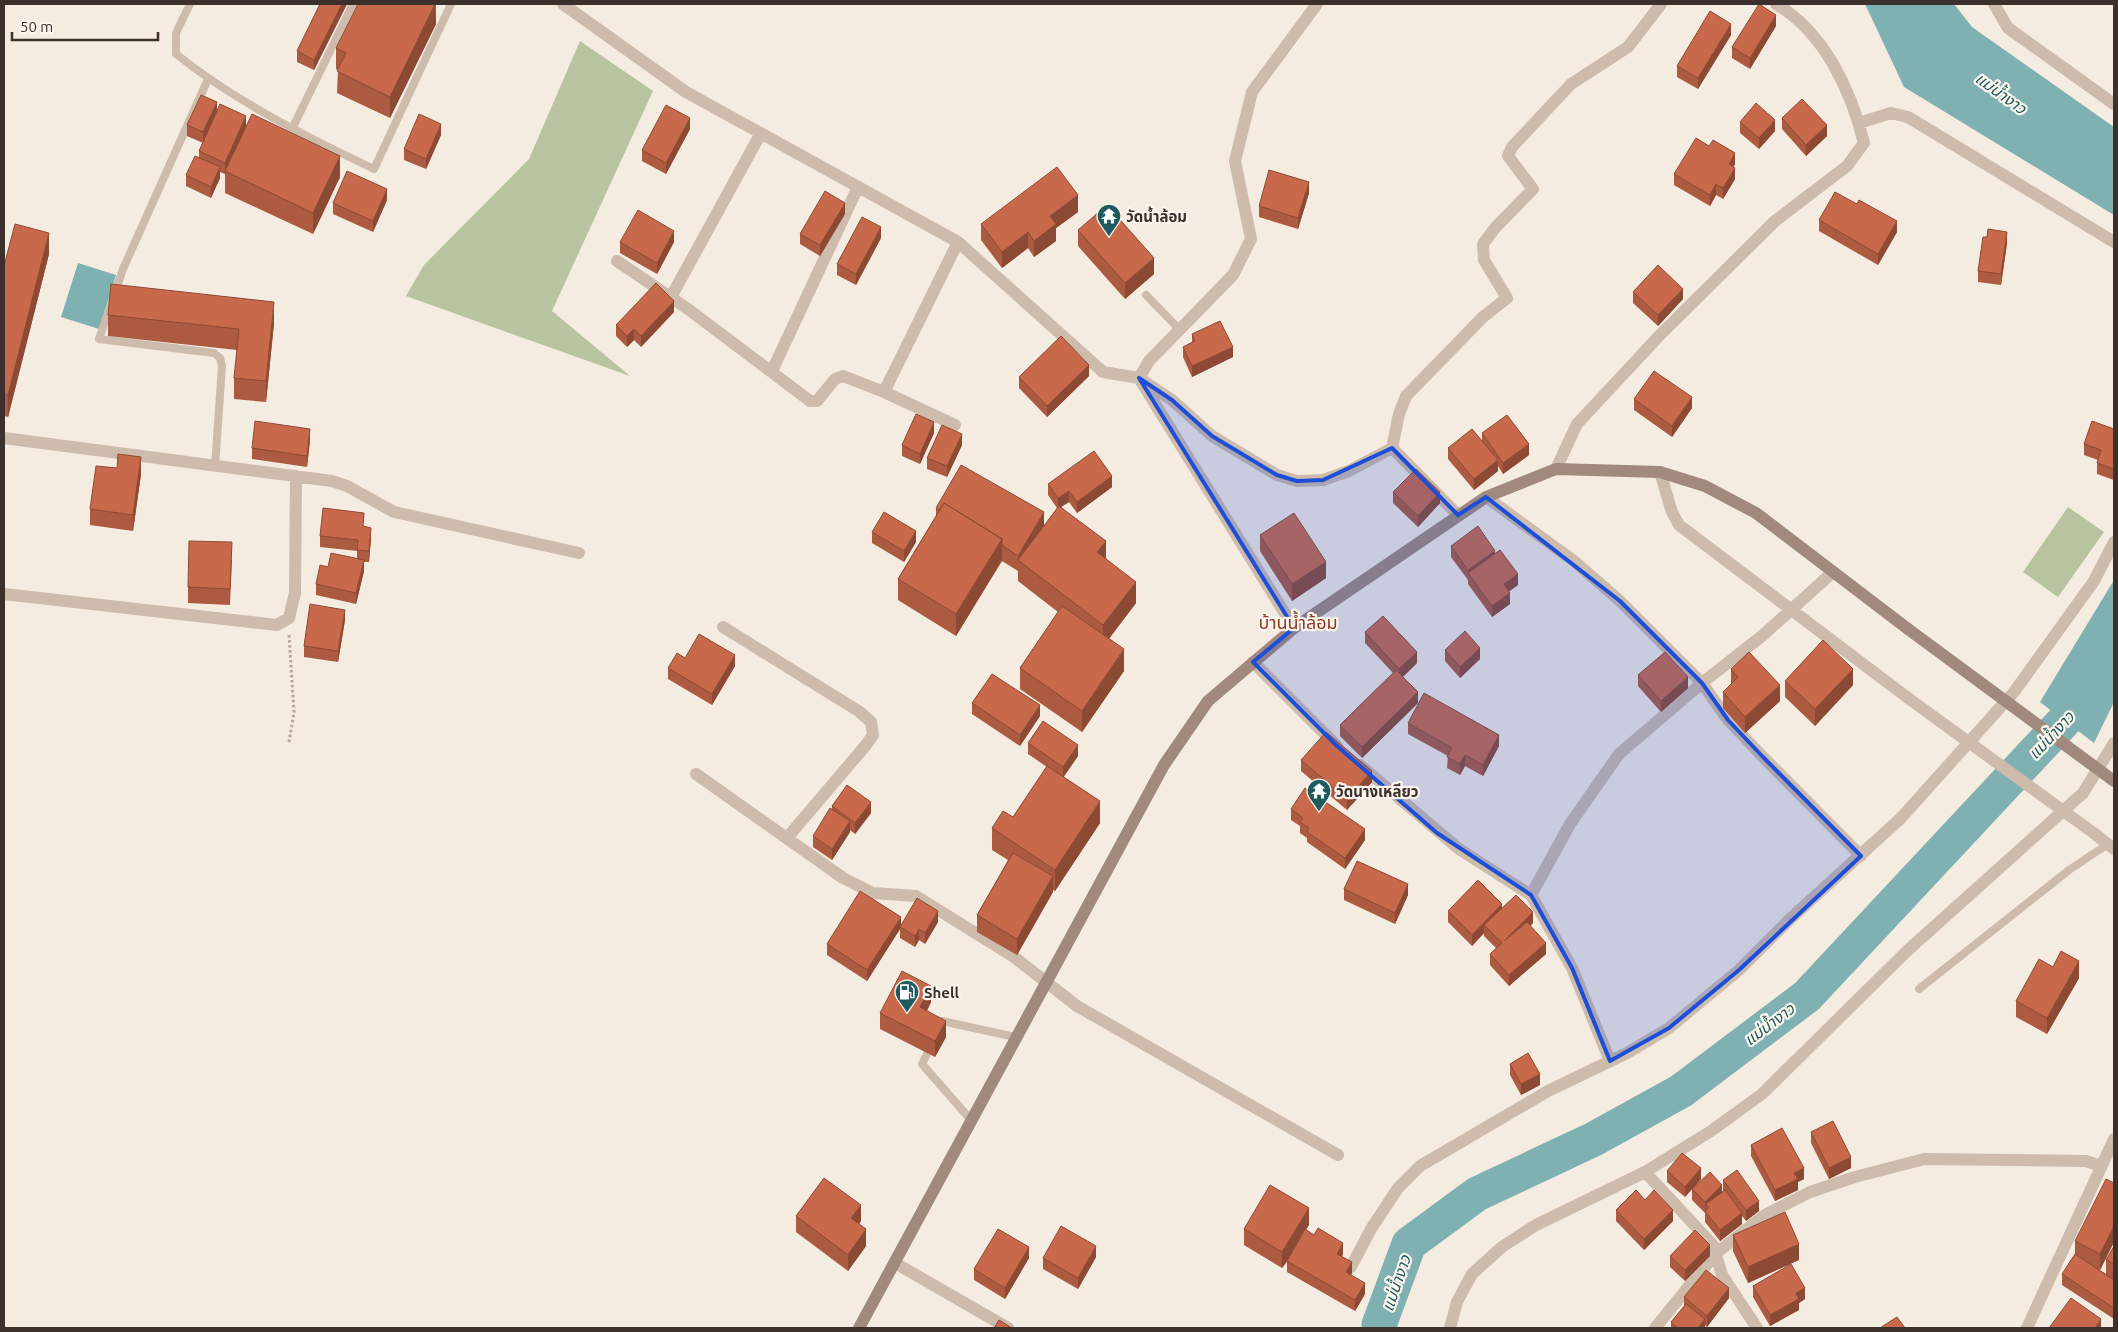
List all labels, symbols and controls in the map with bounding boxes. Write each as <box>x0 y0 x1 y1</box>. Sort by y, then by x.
scale bar <box>12 10 159 42</box>
text: 50 m <box>20 18 53 35</box>
water label: แม่น้ำงาว <box>1972 67 2032 118</box>
temple icon: วัดน้ำล้อม <box>1096 203 1122 237</box>
place label: วัดน้ำล้อม <box>1126 206 1187 225</box>
district label: บ้านน้ำล้อม <box>1258 610 1338 632</box>
water label: แม่น้ำงาว <box>2023 705 2078 762</box>
temple icon: วัดนางเหลียว <box>1306 778 1332 812</box>
place label: วัดนางเหลียว <box>1336 783 1418 800</box>
fuel station icon: Shell <box>894 979 920 1013</box>
place label: Shell <box>924 984 959 1001</box>
water label: แม่น้ำงาว <box>1739 997 1799 1049</box>
water label: แม่น้ำงาว <box>1376 1251 1414 1313</box>

